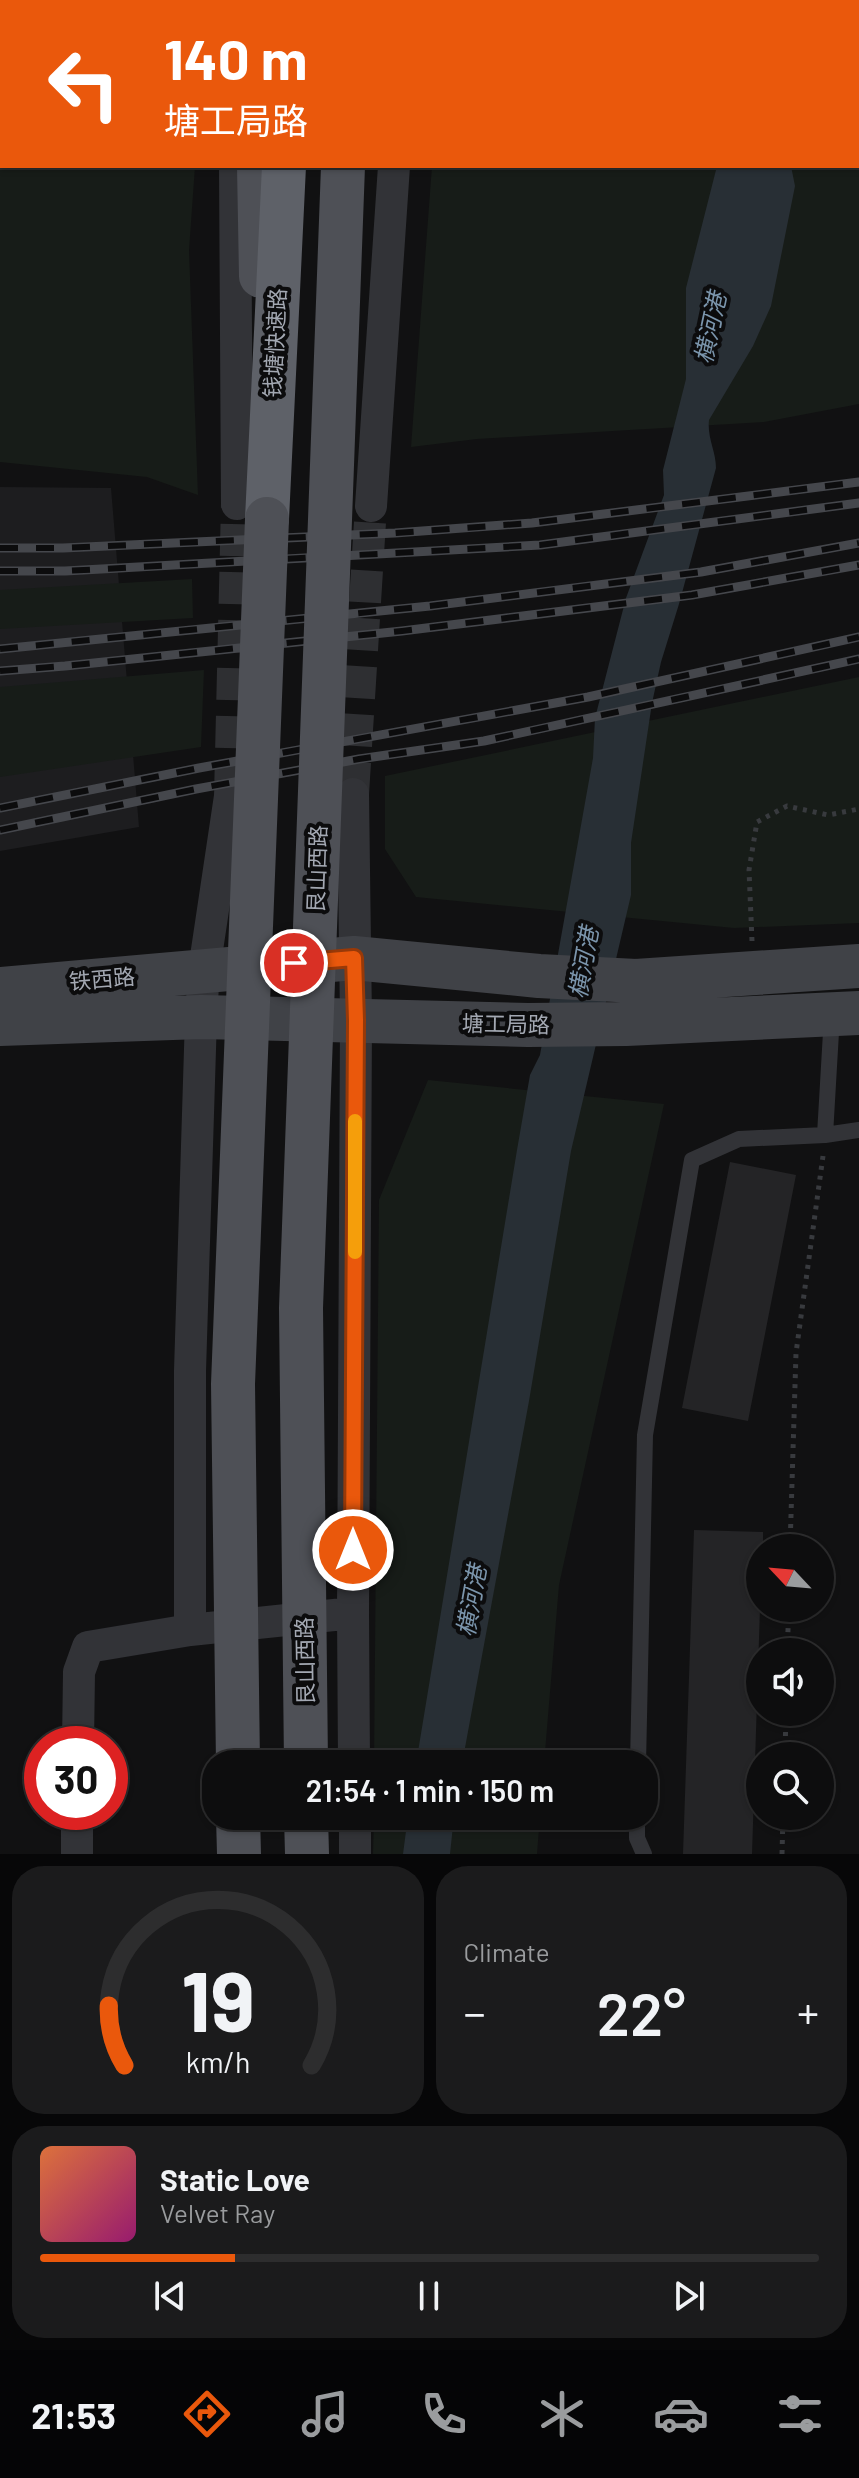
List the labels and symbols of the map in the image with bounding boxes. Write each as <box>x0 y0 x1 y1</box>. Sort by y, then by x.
street label: 钱塘快速路 <box>258 287 290 399</box>
water label: 横河港 <box>688 287 732 366</box>
street label: 艮山西路 <box>301 825 331 913</box>
water label: 横河港 <box>562 922 604 1001</box>
pin <box>260 929 328 997</box>
street label: 铁西路 <box>68 962 136 994</box>
street label: 塘工局路 <box>462 1009 550 1037</box>
position arrow <box>311 1508 395 1592</box>
north arrow <box>746 1534 834 1622</box>
water label: 横河港 <box>450 1560 492 1639</box>
street label: 艮山西路 <box>290 1617 318 1705</box>
speed limit sign: 30 <box>24 1726 128 1830</box>

